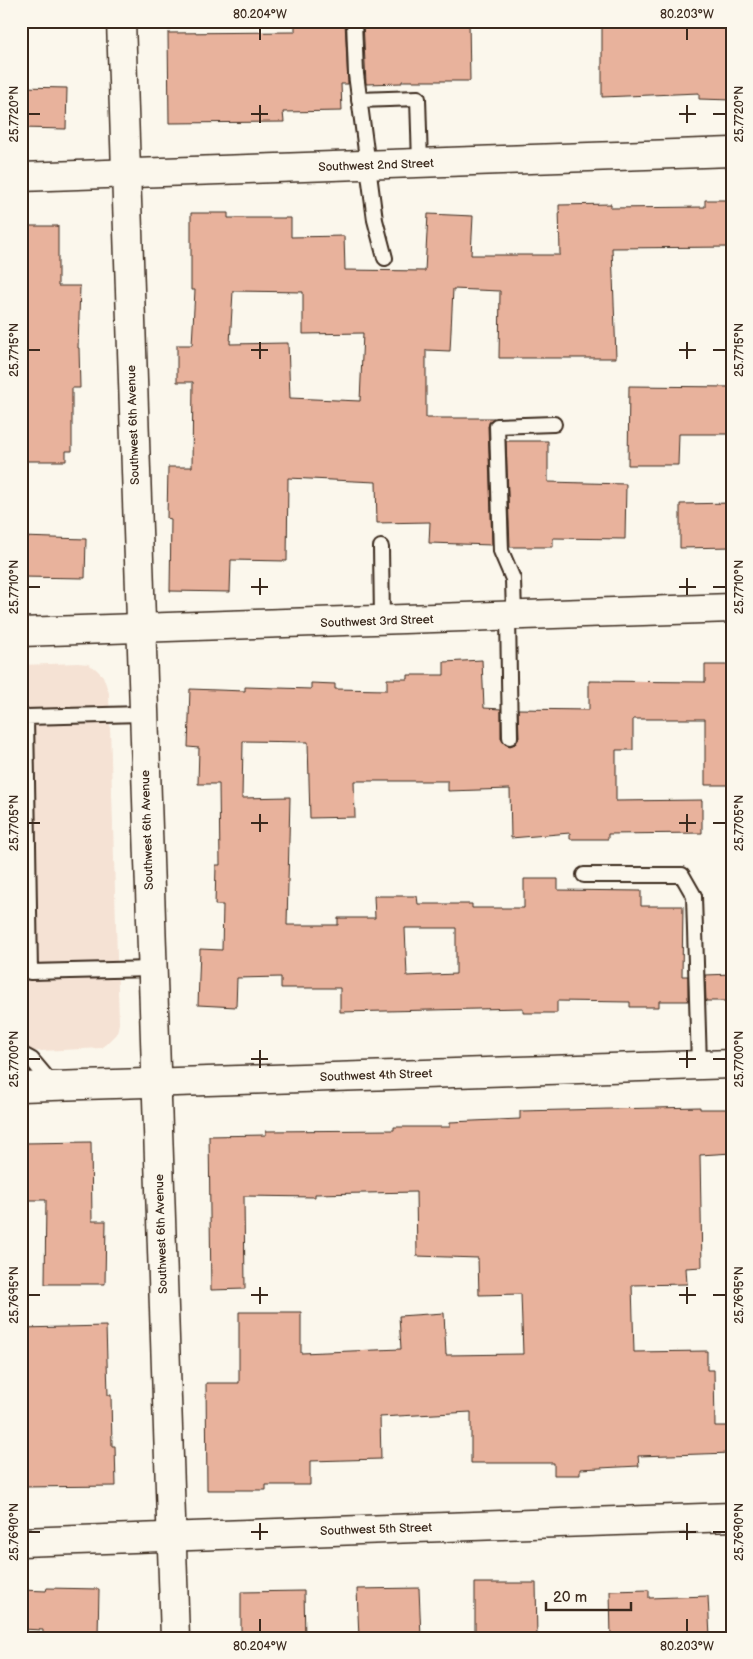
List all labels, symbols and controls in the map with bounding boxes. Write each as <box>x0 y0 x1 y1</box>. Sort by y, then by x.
text: 80.204°W <box>233 7 287 22</box>
text: 80.203°W <box>660 7 714 22</box>
text: 25.7720°N <box>7 86 22 142</box>
text: 25.7720°N <box>732 86 747 142</box>
street label: Southwest 2nd Street <box>318 156 434 175</box>
text: 25.7715°N <box>7 323 22 377</box>
text: 25.7715°N <box>732 323 747 377</box>
street label: Southwest 6th Avenue <box>124 365 143 485</box>
text: 25.7710°N <box>7 560 22 614</box>
text: 25.7710°N <box>732 560 747 614</box>
street label: Southwest 3rd Street <box>320 612 434 631</box>
street label: Southwest 6th Avenue <box>138 770 157 890</box>
text: 25.7705°N <box>7 795 22 851</box>
text: 25.7705°N <box>732 795 747 851</box>
text: 25.7700°N <box>7 1031 22 1087</box>
text: 25.7700°N <box>732 1031 747 1087</box>
street label: Southwest 4th Street <box>320 1066 433 1085</box>
street label: Southwest 6th Avenue <box>152 1174 171 1294</box>
text: 25.7695°N <box>7 1266 22 1324</box>
text: 25.7695°N <box>732 1266 747 1324</box>
text: 25.7690°N <box>7 1503 22 1561</box>
text: 25.7690°N <box>732 1503 747 1561</box>
street label: Southwest 5th Street <box>320 1520 433 1539</box>
scale bar <box>546 1579 630 1611</box>
text: 20 m <box>553 1588 587 1607</box>
text: 80.204°W <box>233 1639 287 1654</box>
text: 80.203°W <box>660 1639 714 1654</box>

